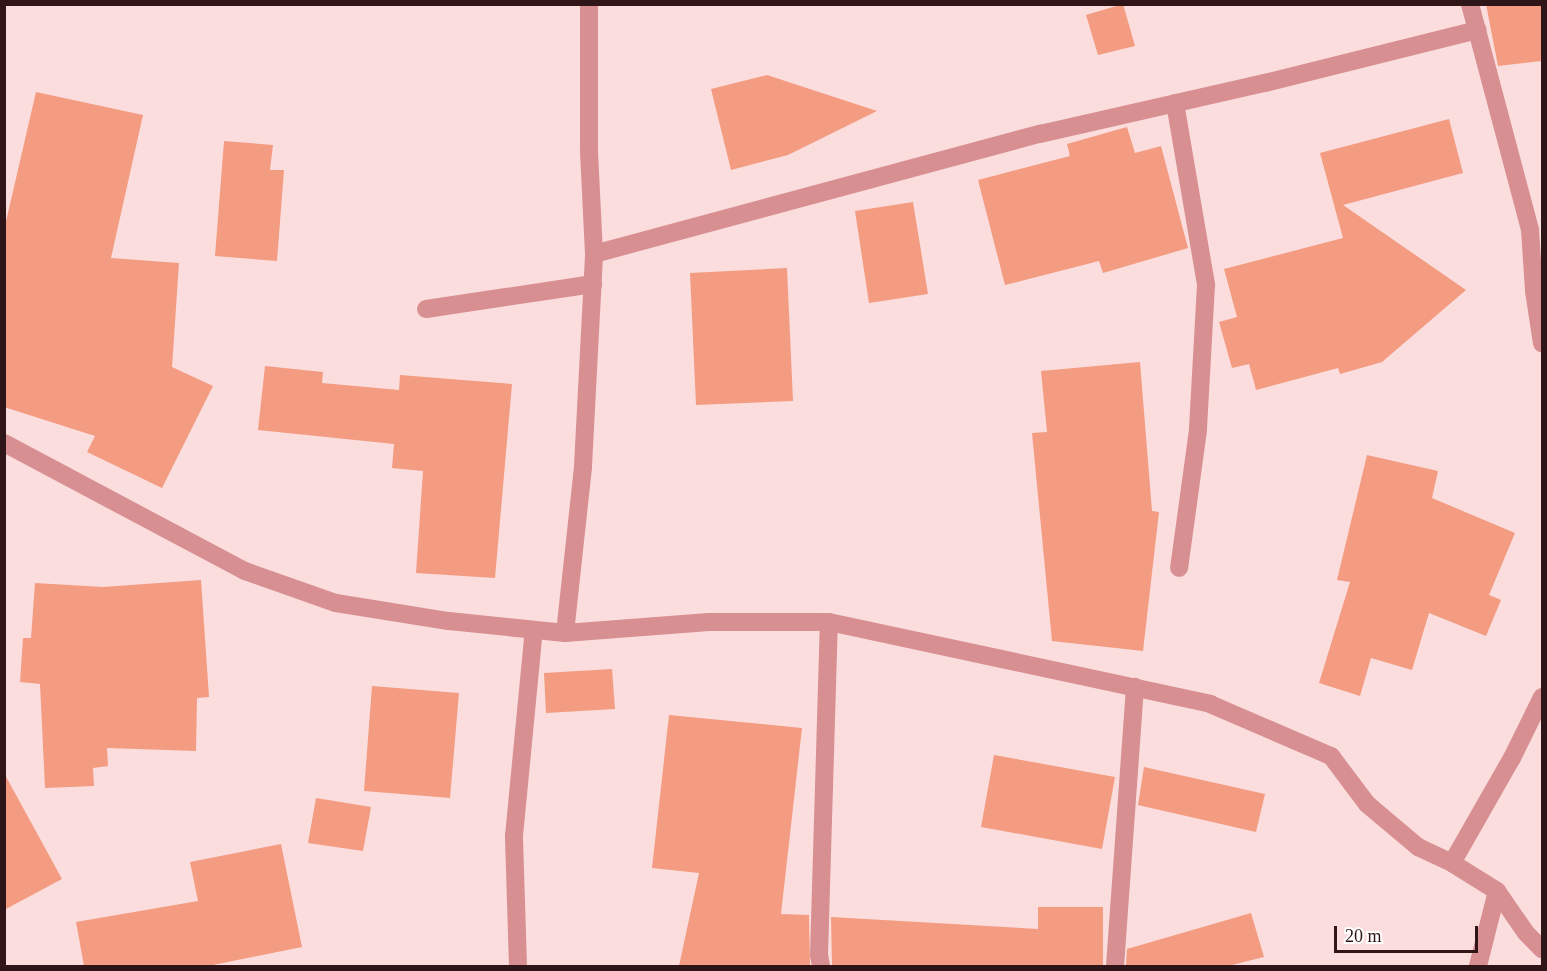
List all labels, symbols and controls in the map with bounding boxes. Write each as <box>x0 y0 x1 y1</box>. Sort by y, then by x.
scale bar <box>1337 914 1481 952</box>
text: 20 m <box>1345 926 1382 946</box>

